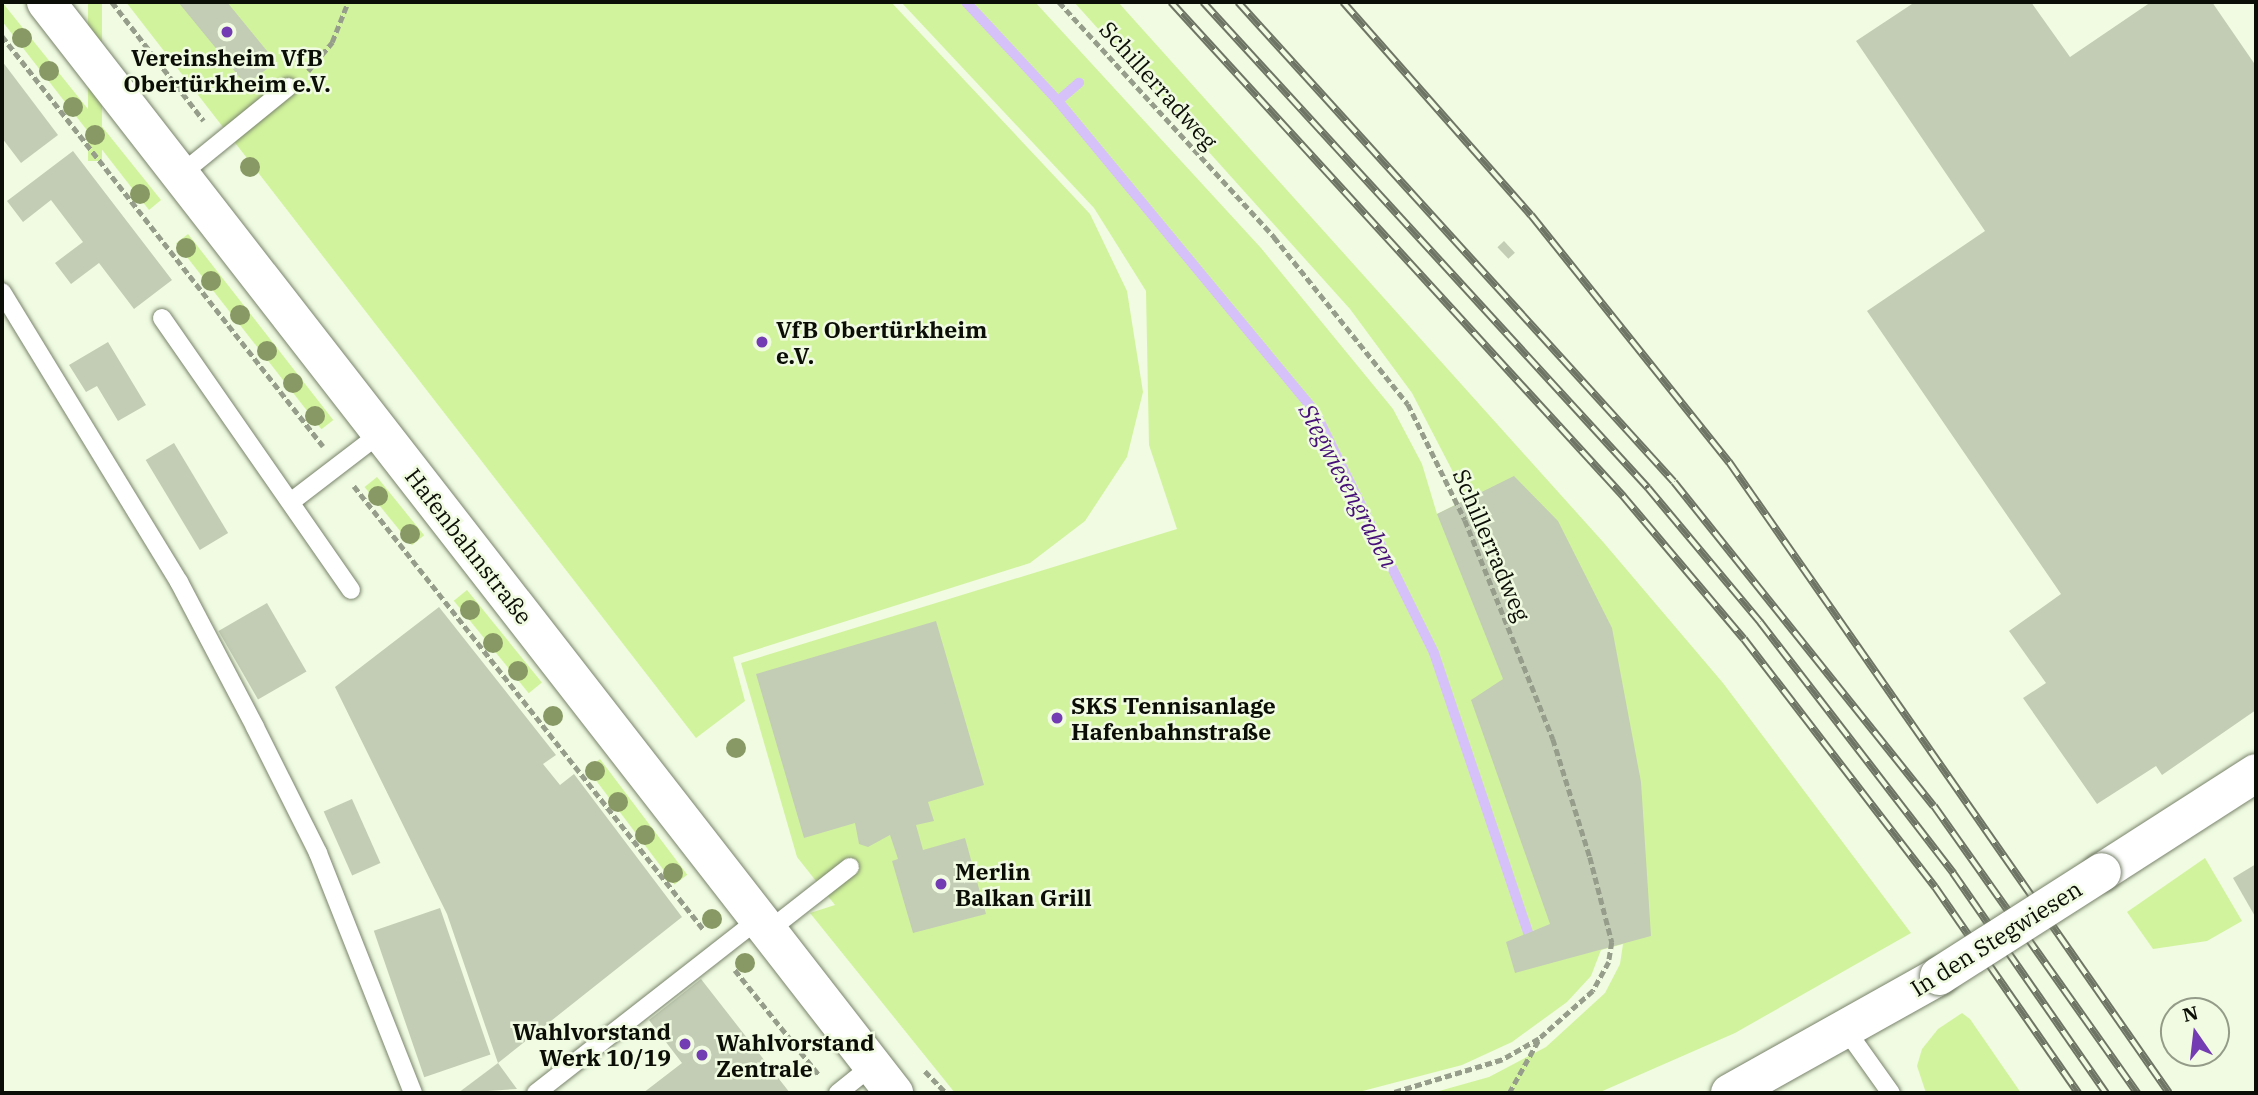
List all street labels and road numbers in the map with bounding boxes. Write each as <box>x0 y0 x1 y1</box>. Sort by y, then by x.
street label: Schillerradweg <box>1094 15 1224 155</box>
street label: Hafenbahnstraße <box>400 463 538 629</box>
street label: Schillerradweg <box>1448 465 1536 625</box>
street label: In den Stegwiesen <box>1905 874 2087 1002</box>

